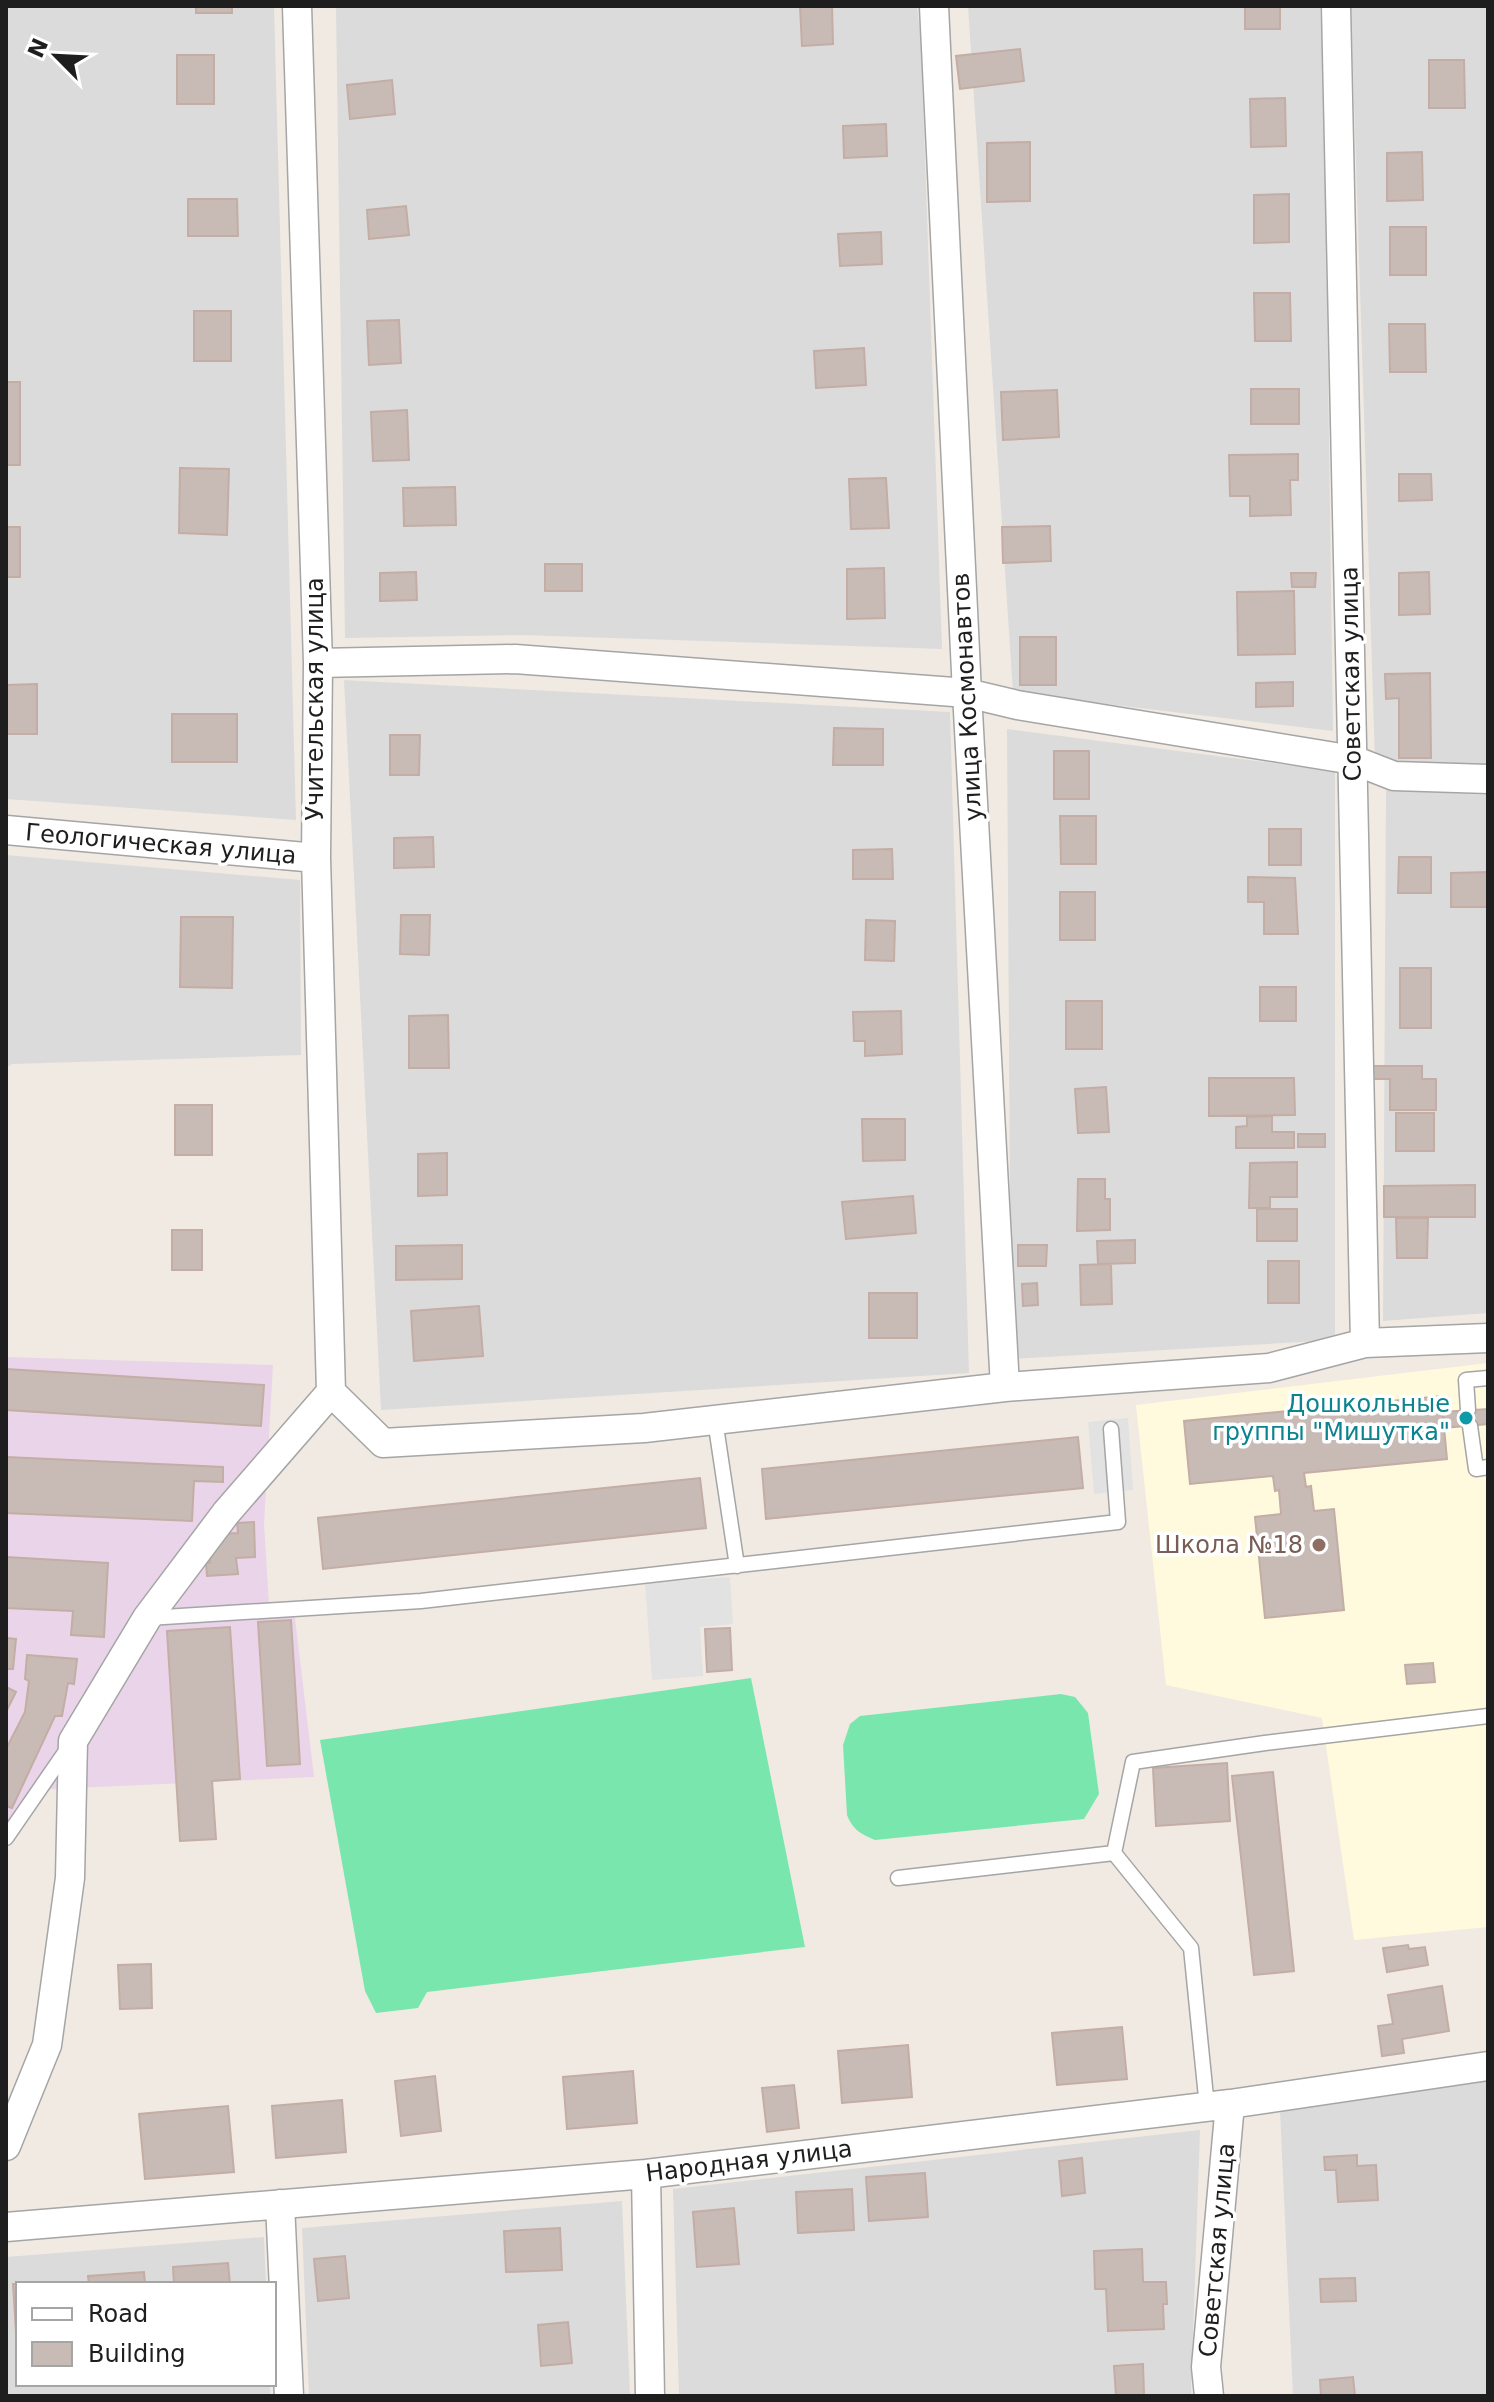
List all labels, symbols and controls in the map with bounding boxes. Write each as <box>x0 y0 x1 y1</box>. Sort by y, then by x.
north arrow <box>16 16 96 96</box>
text: N <box>23 35 53 62</box>
street label: Советская улица <box>1335 566 1367 782</box>
street label: улица Космонавтов <box>947 572 987 822</box>
street label: Учительская улица <box>301 577 329 821</box>
street label: Геологическая улица <box>24 818 298 870</box>
place label: Дошкольные группы "Мишутка" <box>1212 1390 1450 1446</box>
marker: Дошкольные группы "Мишутка" <box>1457 1409 1475 1427</box>
place label: Школа №18 <box>1155 1531 1303 1559</box>
marker: Школа №18 <box>1310 1536 1328 1554</box>
street label: Народная улица <box>644 2134 854 2188</box>
street label: Советская улица <box>1194 2142 1240 2358</box>
legend <box>16 2282 276 2386</box>
text: Road <box>88 2300 148 2328</box>
text: Building <box>88 2340 185 2368</box>

